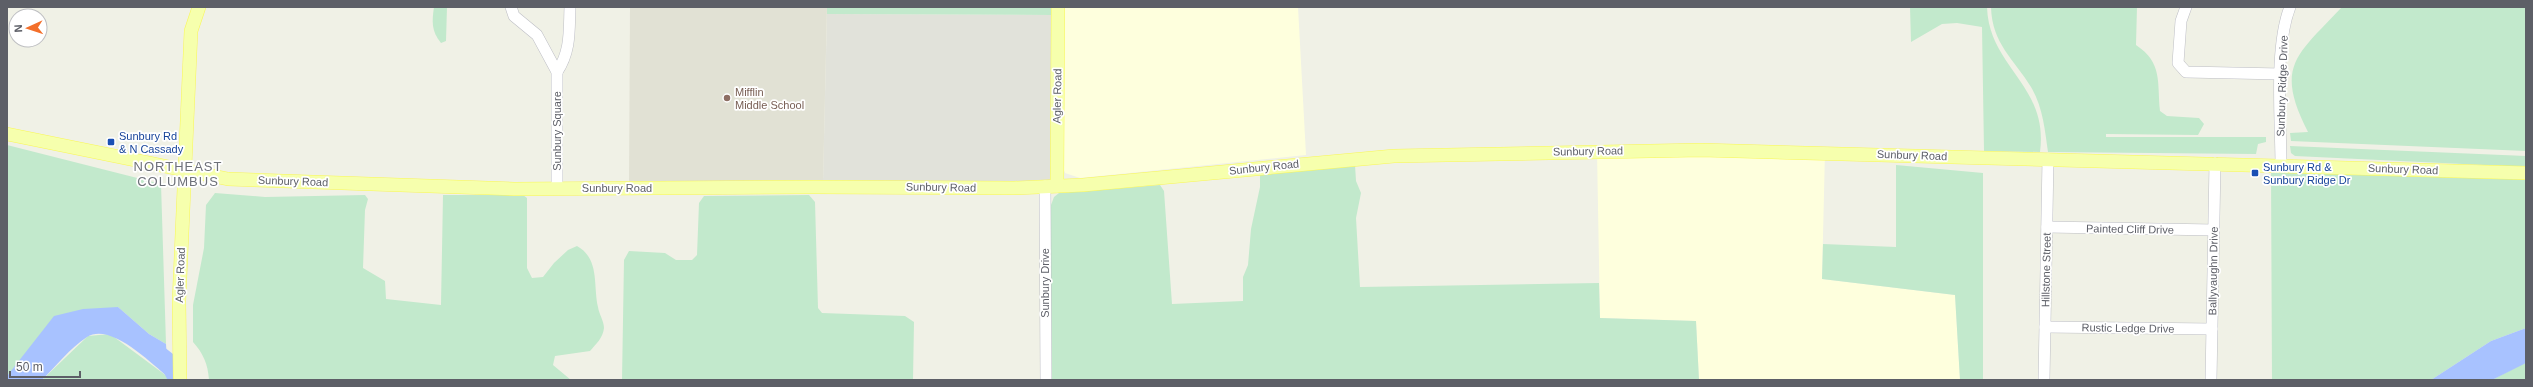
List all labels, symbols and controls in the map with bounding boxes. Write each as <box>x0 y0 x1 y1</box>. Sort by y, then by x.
north arrow <box>8 8 48 48</box>
text: N <box>12 24 24 33</box>
street label: Sunbury Ridge Drive <box>2274 35 2290 137</box>
street label: Agler Road <box>1051 68 1063 124</box>
place label: Mifflin Middle School <box>735 86 804 111</box>
street label: Sunbury Square <box>551 91 563 171</box>
marker: Mifflin Middle School <box>722 93 732 103</box>
place label: Sunbury Rd & N Cassady <box>119 130 184 155</box>
marker: Sunbury Rd & N Cassady <box>106 137 116 147</box>
street label: Sunbury Road <box>1553 144 1623 158</box>
street label: Sunbury Road <box>1877 148 1947 162</box>
street label: Sunbury Road <box>1228 157 1300 177</box>
district label: NORTHEAST COLUMBUS <box>134 159 222 189</box>
place label: Sunbury Rd & Sunbury Ridge Dr <box>2263 161 2351 186</box>
street label: Sunbury Road <box>2368 162 2438 176</box>
marker: Sunbury Rd & Sunbury Ridge Dr <box>2250 168 2260 178</box>
street label: Sunbury Road <box>258 174 328 188</box>
street label: Sunbury Road <box>906 180 976 194</box>
street label: Sunbury Road <box>582 182 652 194</box>
street label: Painted Cliff Drive <box>2086 222 2174 236</box>
street label: Ballyvaughn Drive <box>2206 227 2220 315</box>
street label: Hillstone Street <box>2039 233 2053 307</box>
street label: Agler Road <box>173 247 187 303</box>
street label: Sunbury Drive <box>1039 248 1051 318</box>
street label: Rustic Ledge Drive <box>2081 321 2175 335</box>
scale bar <box>10 353 80 379</box>
text: 50 m <box>16 360 43 374</box>

